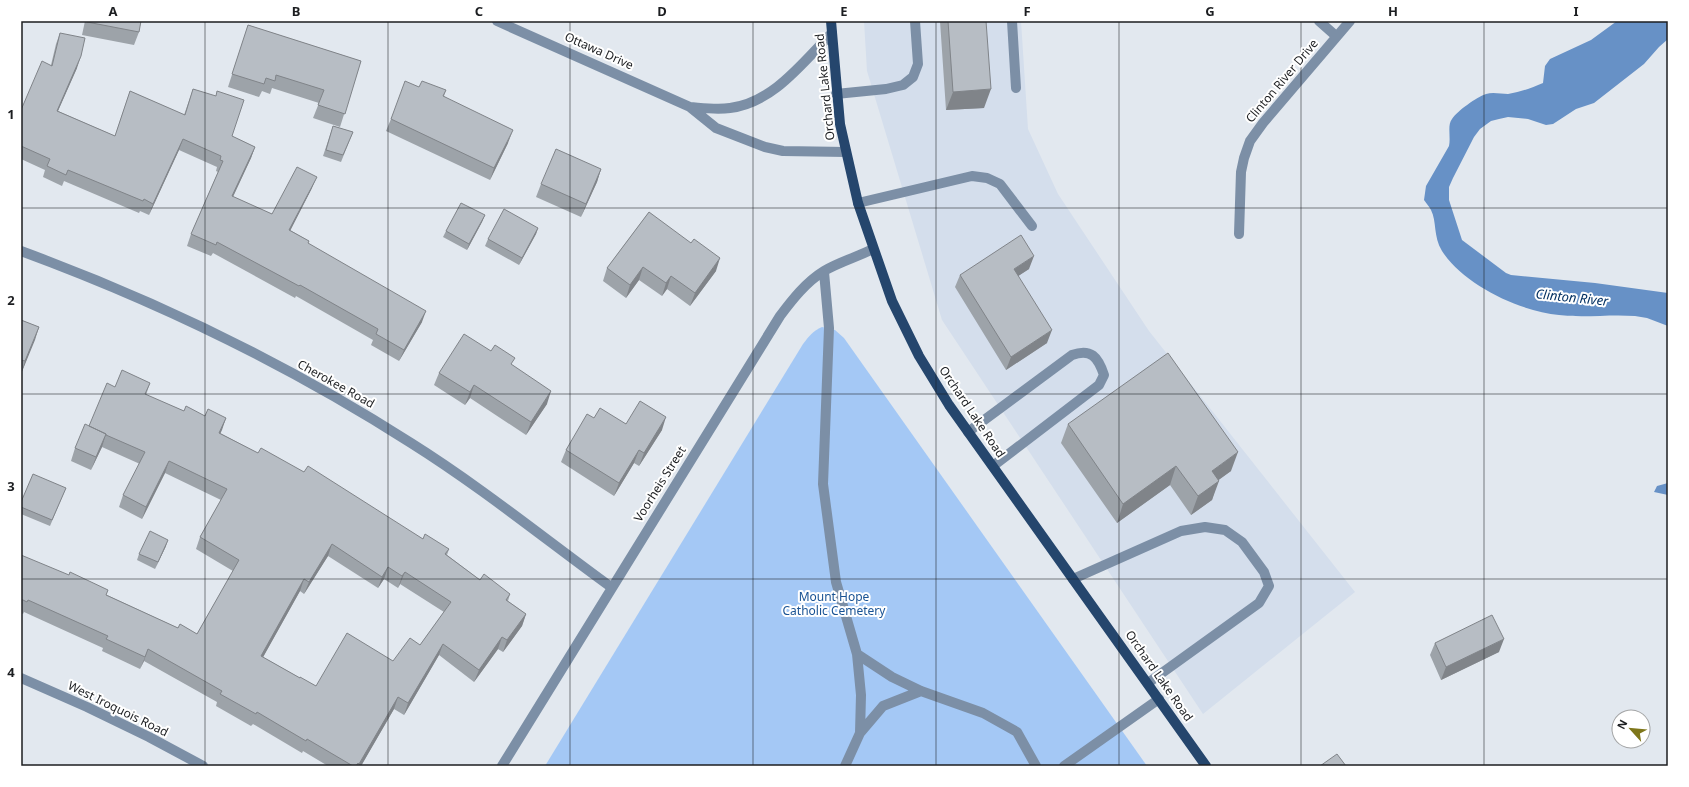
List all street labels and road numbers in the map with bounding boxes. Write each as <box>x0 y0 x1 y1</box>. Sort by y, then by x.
street label: Ottawa Drive <box>562 28 637 73</box>
street label: Orchard Lake Road <box>810 33 839 141</box>
street label: Clinton River Drive <box>1242 35 1322 126</box>
street label: Cherokee Road <box>295 355 378 412</box>
street label: Orchard Lake Road <box>935 362 1009 461</box>
street label: Voorheis Street <box>630 442 690 525</box>
street label: Orchard Lake Road <box>1122 627 1197 725</box>
street label: West Iroquois Road <box>65 677 171 740</box>

